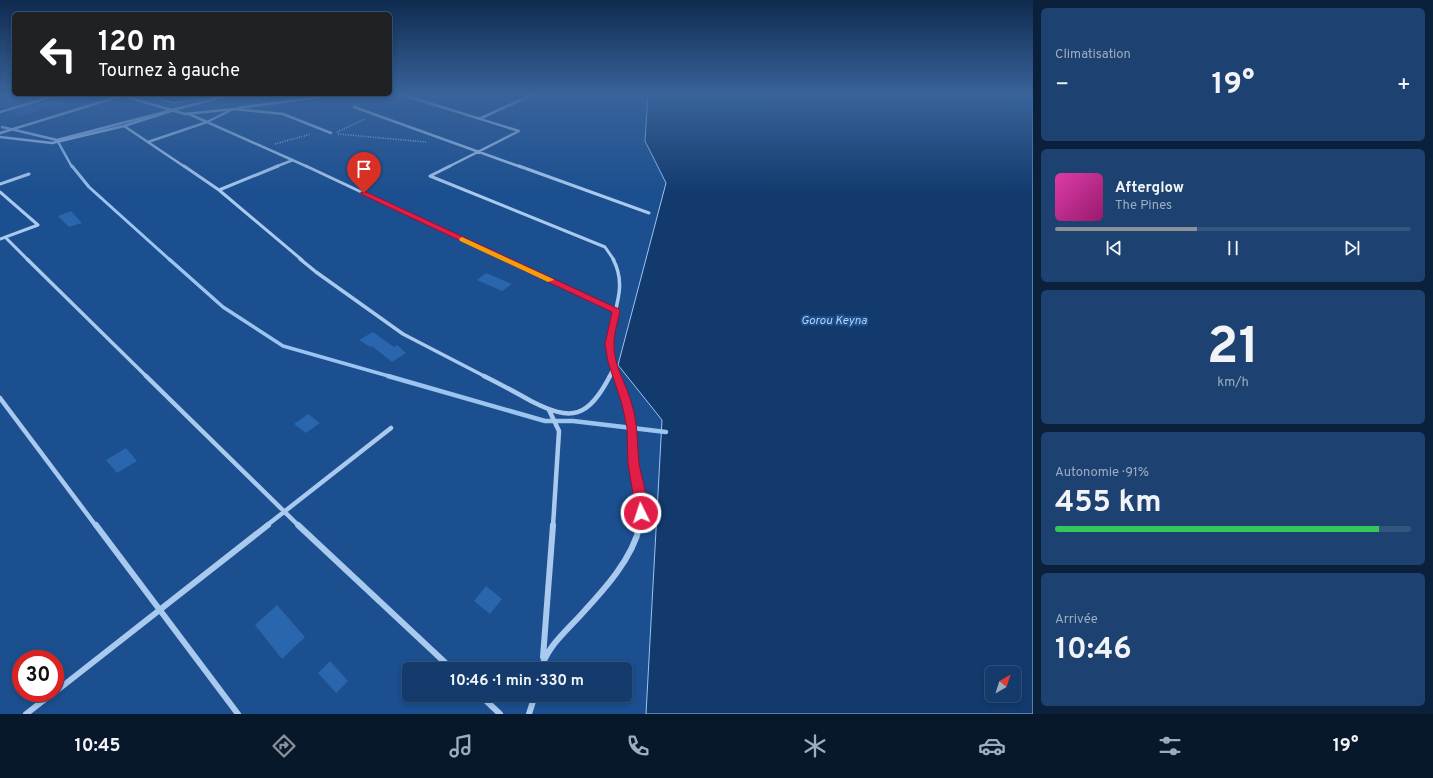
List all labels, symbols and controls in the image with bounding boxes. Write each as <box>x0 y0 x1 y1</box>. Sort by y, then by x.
text: 120 m <box>98 25 176 61</box>
icon: left <box>32 28 84 80</box>
text: Climatisation <box>1055 47 1131 63</box>
text: Tournez à gauche <box>98 60 240 83</box>
text: 19° <box>1212 67 1254 104</box>
text: − <box>1055 72 1069 99</box>
text: + <box>1397 72 1411 99</box>
pin <box>347 152 381 193</box>
icon: arrive <box>353 158 375 180</box>
text: Afterglow <box>1115 179 1184 198</box>
text: The Pines <box>1115 198 1172 214</box>
icon: previous <box>1103 237 1125 259</box>
icon: pause <box>1222 237 1244 259</box>
icon: next <box>1341 237 1363 259</box>
water label: Gorou Keyna <box>801 313 868 329</box>
text: 21 <box>1207 316 1259 382</box>
text: km/h <box>1217 375 1249 391</box>
text: Autonomie · 91% <box>1055 465 1149 481</box>
text: 455 km <box>1055 485 1162 522</box>
position arrow <box>620 492 662 534</box>
text: Arrivée <box>1055 612 1098 628</box>
text: 10:46 <box>1055 632 1132 669</box>
speed limit sign: 30 <box>12 650 64 702</box>
north arrow <box>985 666 1021 702</box>
map controls <box>985 666 1021 702</box>
text: 10:46 · 1 min · 330 m <box>450 672 584 691</box>
icon: directions <box>270 732 298 760</box>
icon: music <box>447 732 475 760</box>
icon: phone <box>624 732 652 760</box>
icon: climate <box>801 732 829 760</box>
icon: car <box>978 732 1006 760</box>
icon: filters <box>1156 732 1184 760</box>
text: 10:45 <box>75 735 121 758</box>
text: 19° <box>1333 735 1358 758</box>

